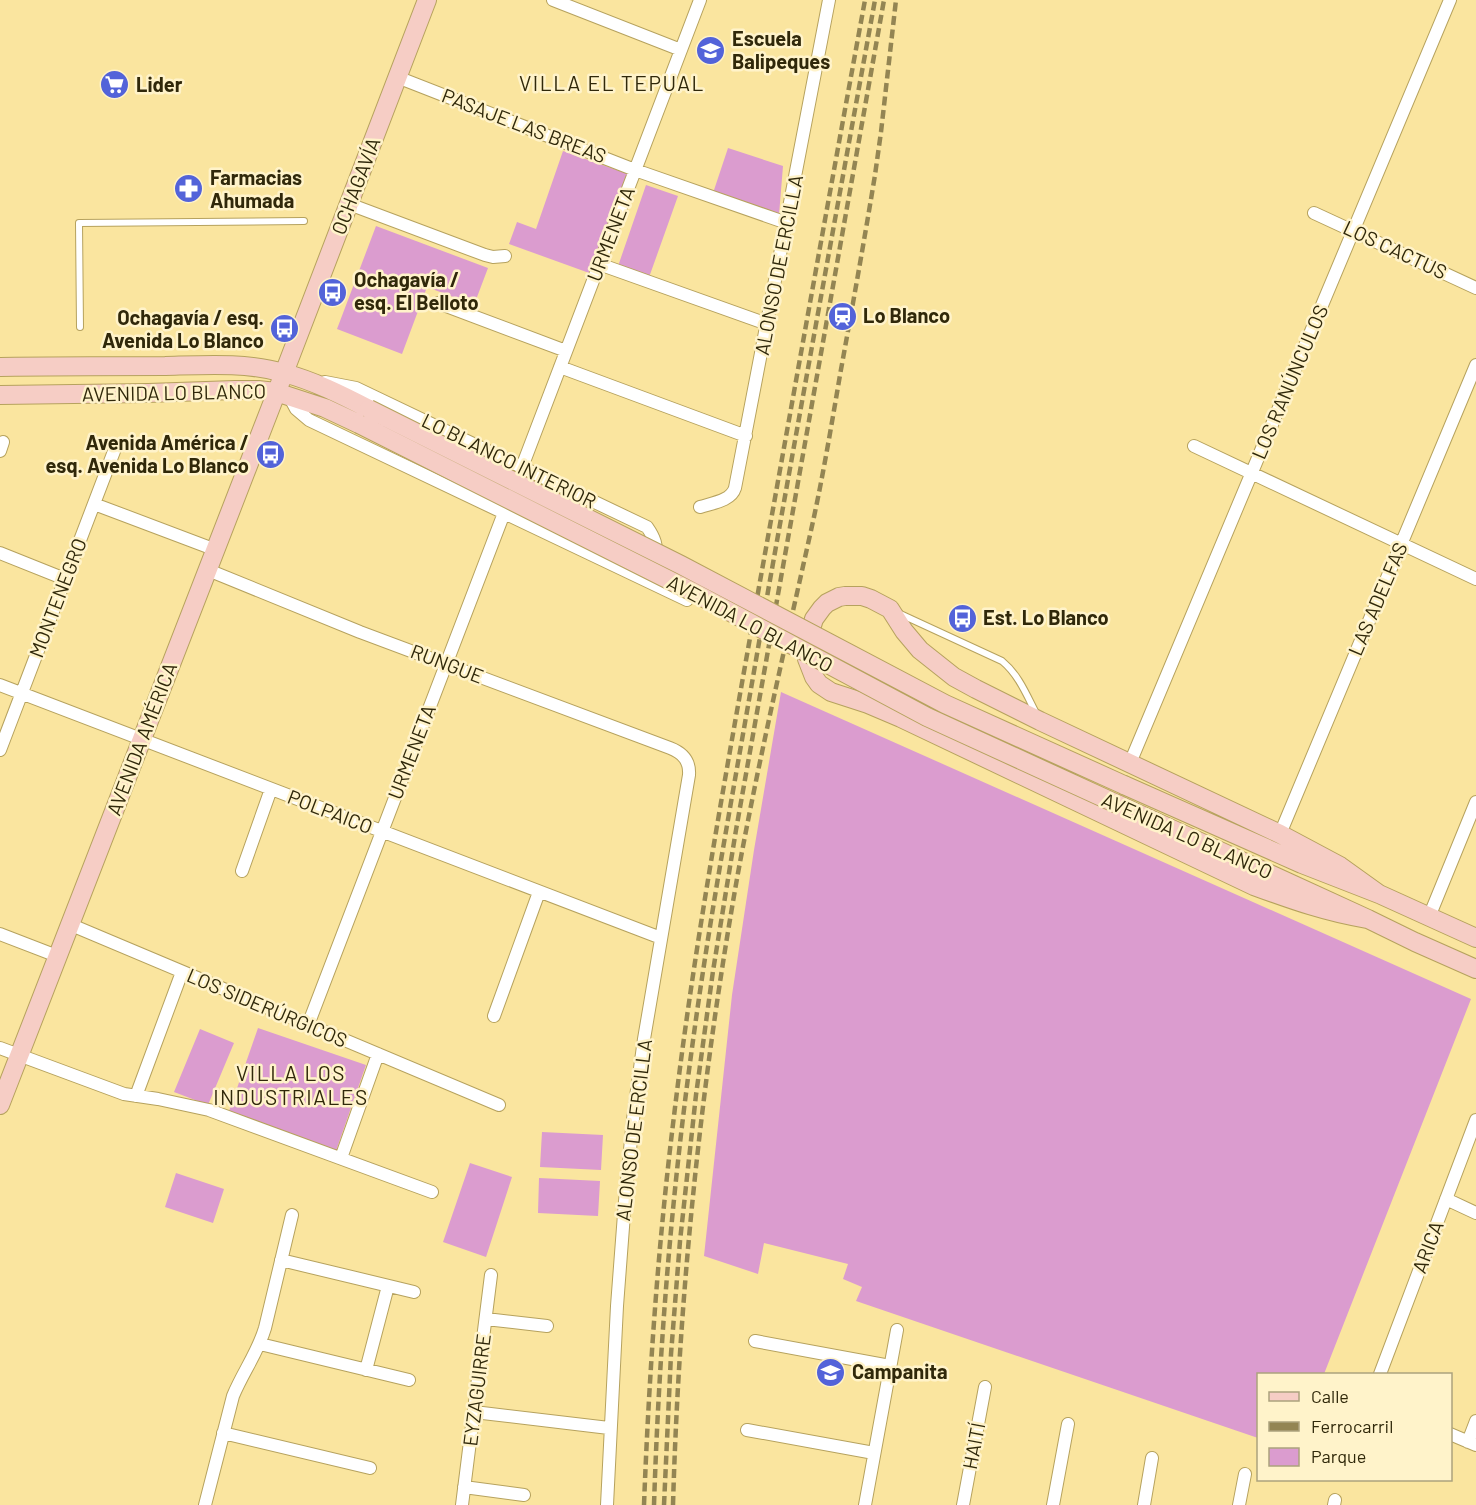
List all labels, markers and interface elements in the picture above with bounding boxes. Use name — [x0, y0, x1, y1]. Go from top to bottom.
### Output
place label: Escuela Balipeques — [732, 26, 830, 73]
school or university icon: Escuela Balipeques — [695, 34, 727, 66]
supermarket icon: Lider — [99, 69, 131, 101]
district label: VILLA EL TEPUAL — [519, 70, 705, 95]
place label: Lider — [136, 72, 183, 96]
street label: PASAJE LAS BREAS — [439, 83, 610, 167]
street label: OCHAGAVÍA — [326, 134, 385, 238]
place label: Farmacias Ahumada — [210, 165, 302, 212]
pharmacy icon: Farmacias Ahumada — [173, 173, 205, 205]
street label: ALONSO DE ERCILLA — [749, 173, 807, 357]
street label: URMENETA — [581, 183, 639, 284]
street label: LOS CACTUS — [1340, 215, 1451, 284]
place label: Ochagavía / esq. El Belloto — [354, 267, 479, 314]
bus stop icon: Ochagavía / esq. El Belloto — [317, 276, 349, 308]
station icon: Lo Blanco — [826, 300, 858, 332]
street label: LOS RANÚNCULOS — [1246, 301, 1332, 462]
place label: Lo Blanco — [863, 303, 950, 327]
place label: Ochagavía / esq. Avenida Lo Blanco — [102, 305, 264, 352]
bus stop icon: Ochagavía / esq. Avenida Lo Blanco — [269, 313, 301, 345]
street label: AVENIDA LO BLANCO — [82, 378, 266, 406]
street label: LO BLANCO INTERIOR — [418, 407, 601, 513]
place label: Avenida América / esq. Avenida Lo Blanco — [45, 430, 249, 477]
bus stop icon: Avenida América / esq. Avenida Lo Blanco — [254, 439, 286, 471]
street label: MONTENEGRO — [23, 535, 91, 661]
street label: LAS ADELFAS — [1342, 538, 1412, 659]
street label: AVENIDA LO BLANCO — [663, 569, 837, 677]
bus stop icon: Est. Lo Blanco — [946, 602, 978, 634]
place label: Est. Lo Blanco — [983, 605, 1109, 629]
street label: RUNGUE — [408, 638, 487, 688]
street label: AVENIDA AMÉRICA — [101, 659, 181, 818]
street label: URMENETA — [382, 701, 440, 802]
street label: POLPAICO — [285, 784, 376, 838]
street label: AVENIDA LO BLANCO — [1098, 787, 1276, 884]
street label: LOS SIDERÚRGICOS — [184, 962, 351, 1052]
street label: ALONSO DE ERCILLA — [610, 1037, 656, 1222]
district label: VILLA LOS INDUSTRIALES — [213, 1060, 369, 1109]
street label: ARICA — [1406, 1217, 1448, 1276]
street label: EYZAGUIRRE — [457, 1332, 495, 1448]
school or university icon: Campanita — [815, 1356, 847, 1388]
place label: Campanita — [852, 1359, 947, 1383]
legend — [1257, 1373, 1452, 1481]
text: Calle — [1311, 1385, 1349, 1407]
text: Ferrocarril — [1311, 1415, 1393, 1437]
street label: HAITÍ — [957, 1420, 989, 1471]
text: Parque — [1311, 1445, 1366, 1467]

